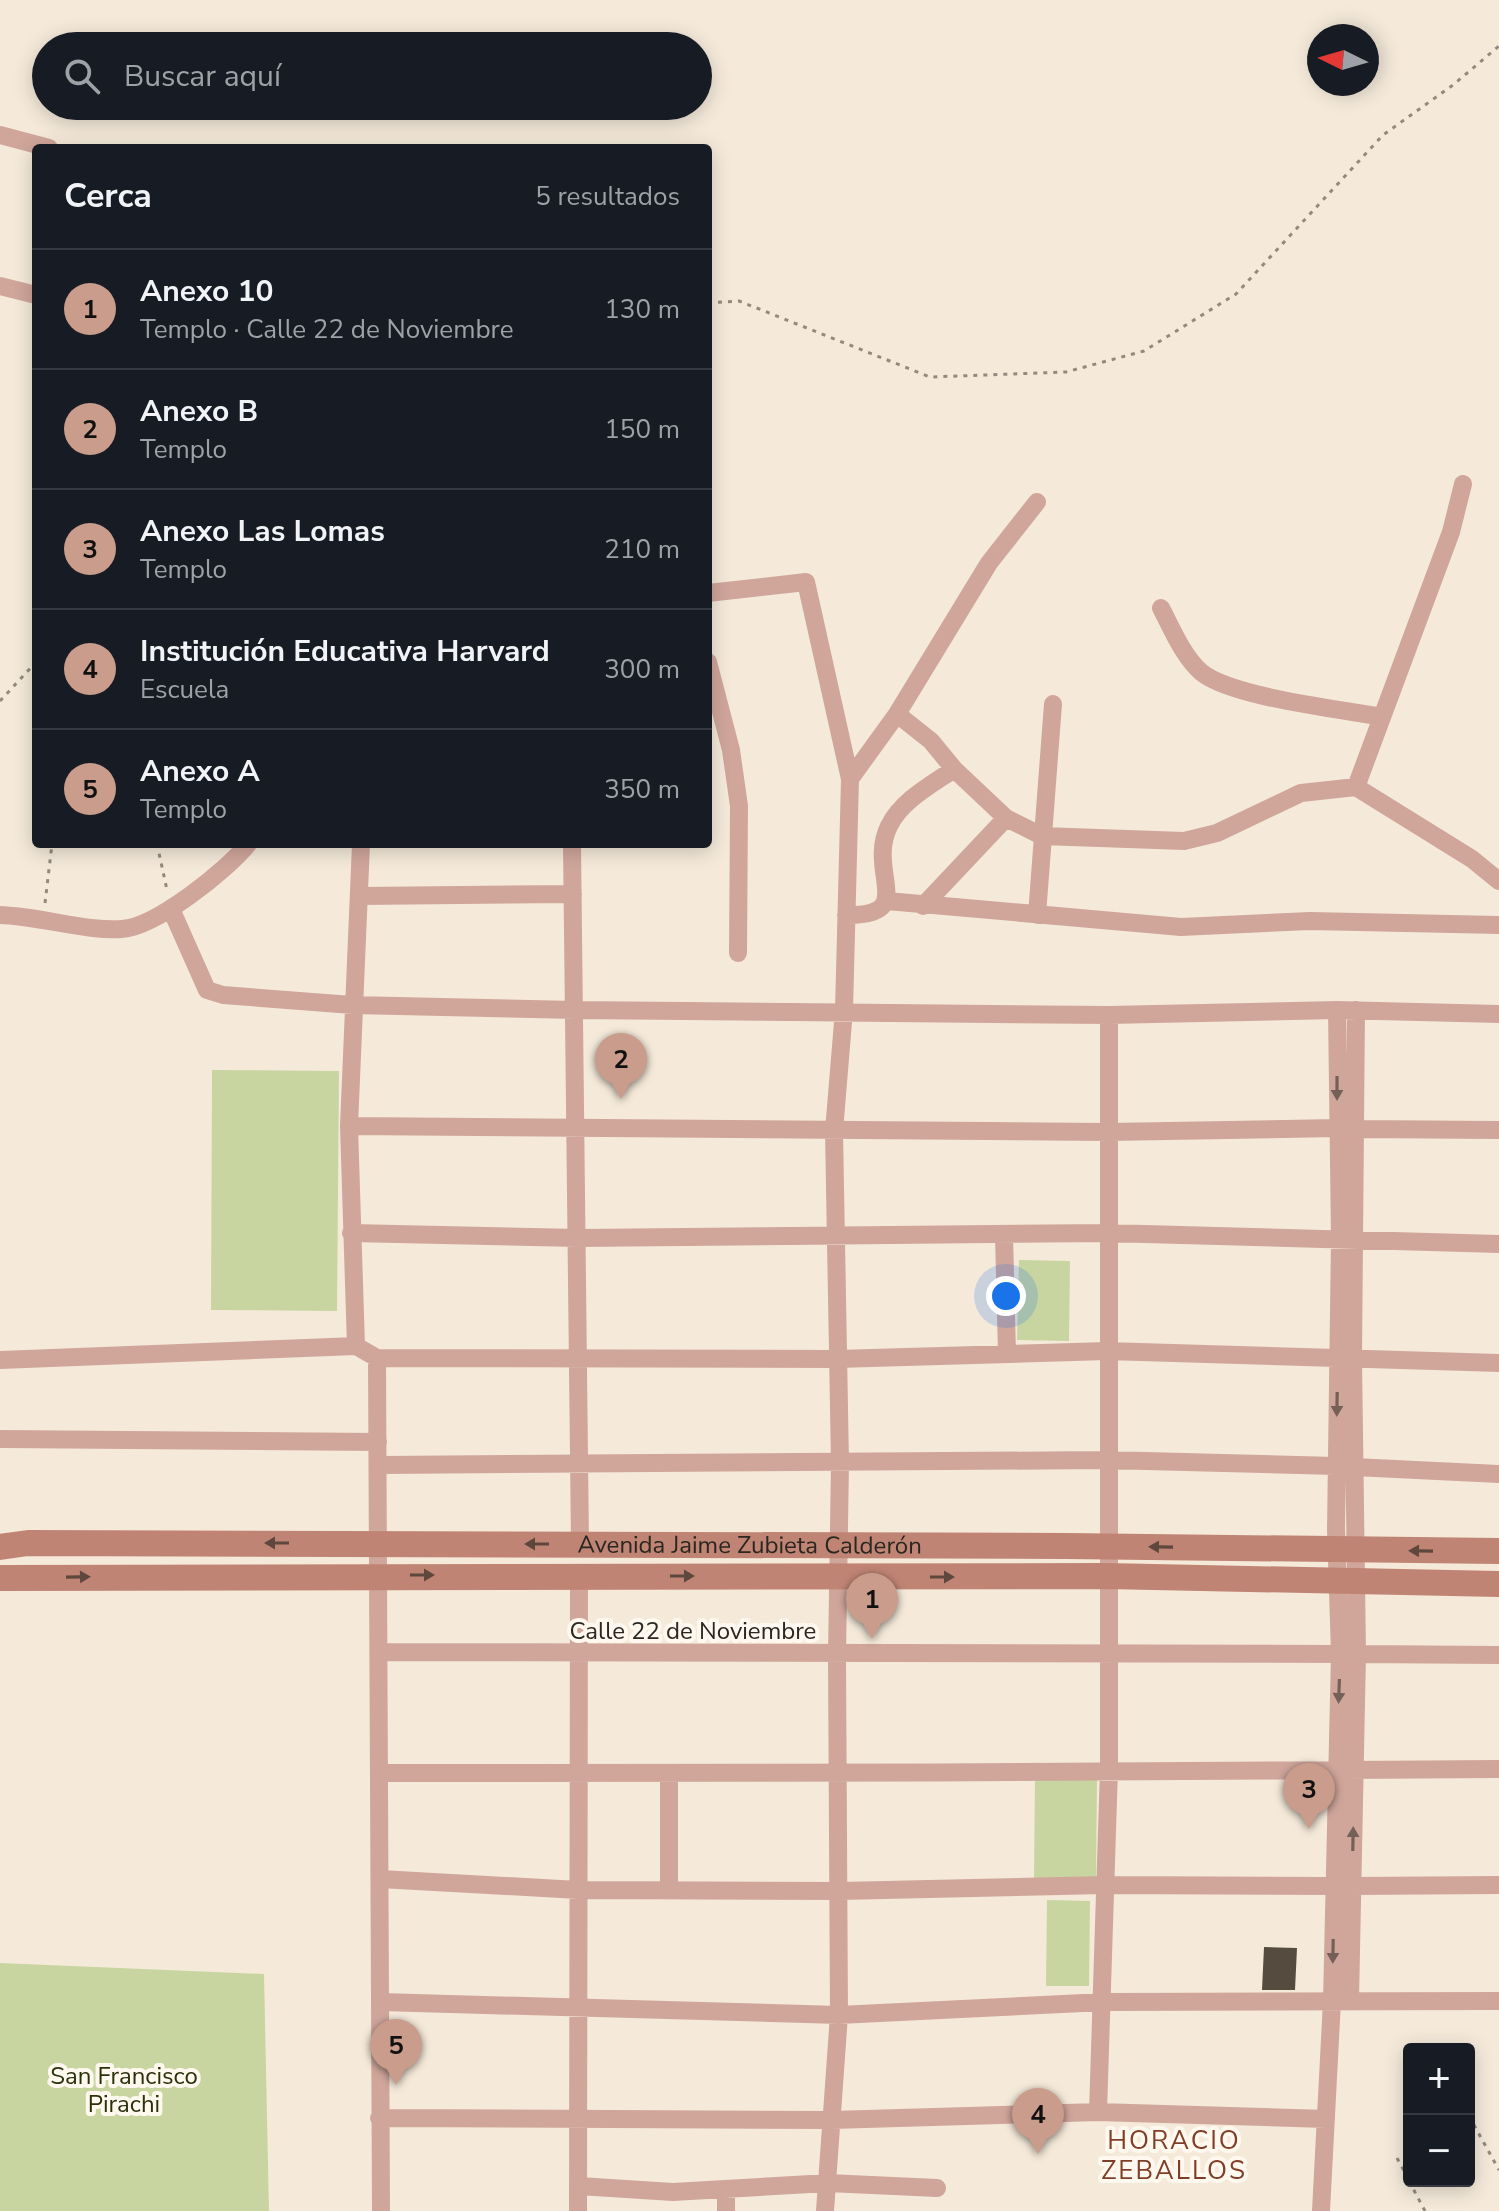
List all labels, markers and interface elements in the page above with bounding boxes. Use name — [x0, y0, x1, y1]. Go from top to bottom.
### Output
north arrow — [1307, 24, 1379, 96]
search box — [32, 32, 712, 120]
icon: search — [60, 54, 104, 98]
text: Buscar aquí — [124, 56, 281, 97]
text: Cerca — [64, 173, 152, 219]
text: 5 resultados — [535, 179, 680, 214]
text: Anexo 10 — [140, 271, 273, 312]
text: 1 — [82, 292, 98, 327]
text: 130 m — [604, 292, 680, 327]
text: Templo · Calle 22 de Noviembre — [140, 312, 514, 347]
text: Anexo B — [140, 391, 258, 432]
text: 2 — [82, 412, 98, 447]
text: 150 m — [604, 412, 680, 447]
text: Templo — [140, 432, 227, 467]
text: Anexo Las Lomas — [140, 511, 385, 552]
text: 3 — [82, 532, 98, 567]
text: 210 m — [604, 532, 680, 567]
text: Templo — [140, 552, 227, 587]
text: Institución Educativa Harvard — [140, 631, 550, 672]
text: 4 — [82, 652, 98, 687]
text: 300 m — [604, 652, 680, 687]
text: Escuela — [140, 672, 229, 707]
text: Anexo A — [140, 751, 260, 792]
text: 5 — [82, 772, 98, 807]
text: 350 m — [604, 772, 680, 807]
text: Templo — [140, 792, 227, 827]
pin: 2 — [595, 1033, 647, 1099]
one-way arrow — [1331, 1076, 1343, 1101]
your location — [986, 1276, 1026, 1316]
one-way arrow — [1331, 1392, 1343, 1417]
street label: Avenida Jaime Zubieta Calderón — [578, 1529, 922, 1562]
one-way arrow — [264, 1537, 289, 1549]
one-way arrow — [524, 1538, 549, 1550]
one-way arrow — [1148, 1541, 1173, 1553]
one-way arrow — [1408, 1544, 1433, 1557]
one-way arrow — [410, 1569, 435, 1581]
one-way arrow — [66, 1570, 91, 1583]
one-way arrow — [670, 1570, 695, 1582]
one-way arrow — [930, 1571, 955, 1583]
pin: 1 — [846, 1573, 898, 1639]
street label: Calle 22 de Noviembre — [570, 1615, 816, 1647]
one-way arrow — [1332, 1679, 1345, 1704]
pin: 3 — [1283, 1763, 1335, 1829]
one-way arrow — [1346, 1826, 1359, 1851]
one-way arrow — [1327, 1939, 1339, 1964]
pin: 5 — [370, 2019, 422, 2085]
map controls — [1403, 2043, 1475, 2187]
button: + — [1403, 2043, 1475, 2115]
park label: San Francisco Pirachi — [50, 2060, 198, 2120]
pin: 4 — [1012, 2088, 1064, 2154]
button: − — [1403, 2115, 1475, 2187]
district label: HORACIO ZEBALLOS — [1101, 2123, 1247, 2188]

